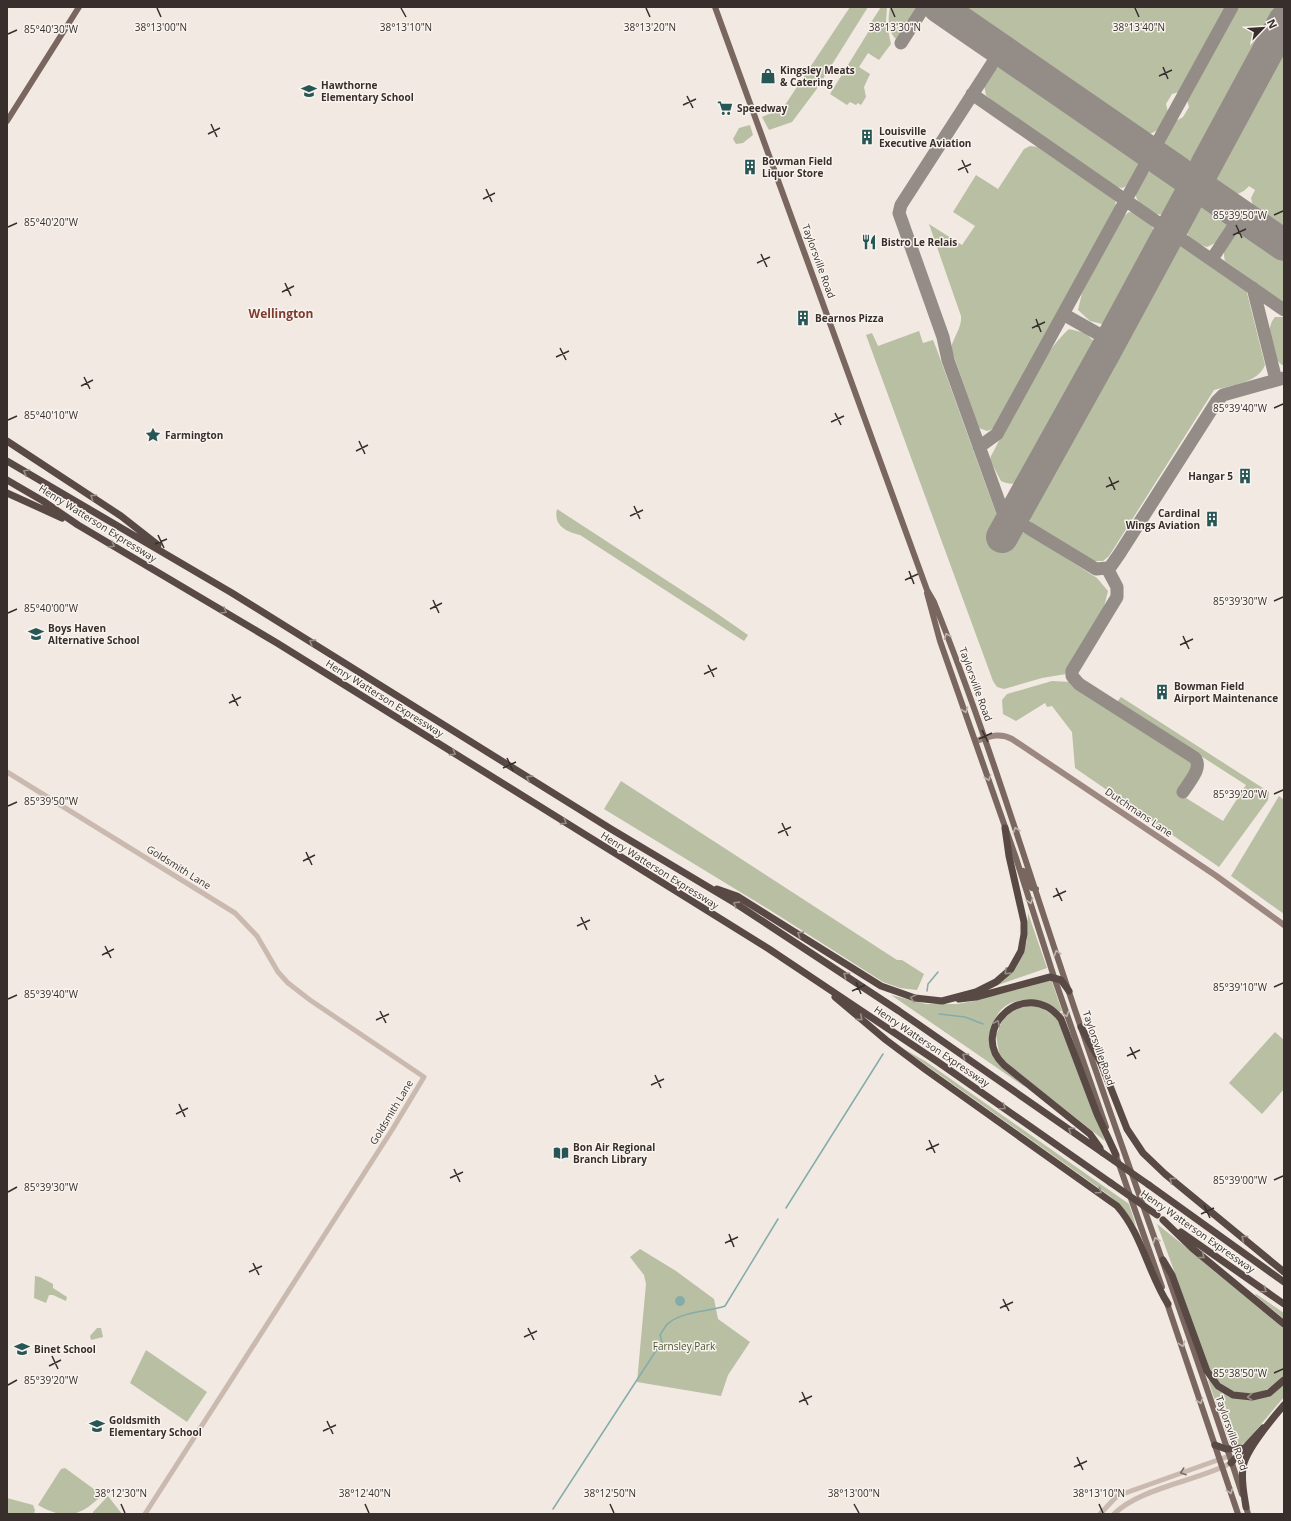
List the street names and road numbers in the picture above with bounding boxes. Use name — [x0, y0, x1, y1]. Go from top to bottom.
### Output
street label: Taylorsville Road — [799, 222, 839, 300]
street label: Henry Watterson Expressway — [36, 481, 160, 566]
street label: Taylorsville Road — [956, 645, 996, 723]
street label: Henry Watterson Expressway — [323, 656, 447, 741]
street label: Dutchmans Lane — [1102, 784, 1176, 840]
street label: Henry Watterson Expressway — [598, 828, 722, 913]
street label: Goldsmith Lane — [144, 842, 214, 893]
street label: Henry Watterson Expressway — [872, 1002, 993, 1090]
street label: Taylorsville Road — [1080, 1009, 1118, 1087]
street label: Goldsmith Lane — [366, 1077, 416, 1147]
street label: Henry Watterson Expressway — [1138, 1186, 1259, 1276]
street label: Taylorsville Road — [1213, 1394, 1251, 1472]

